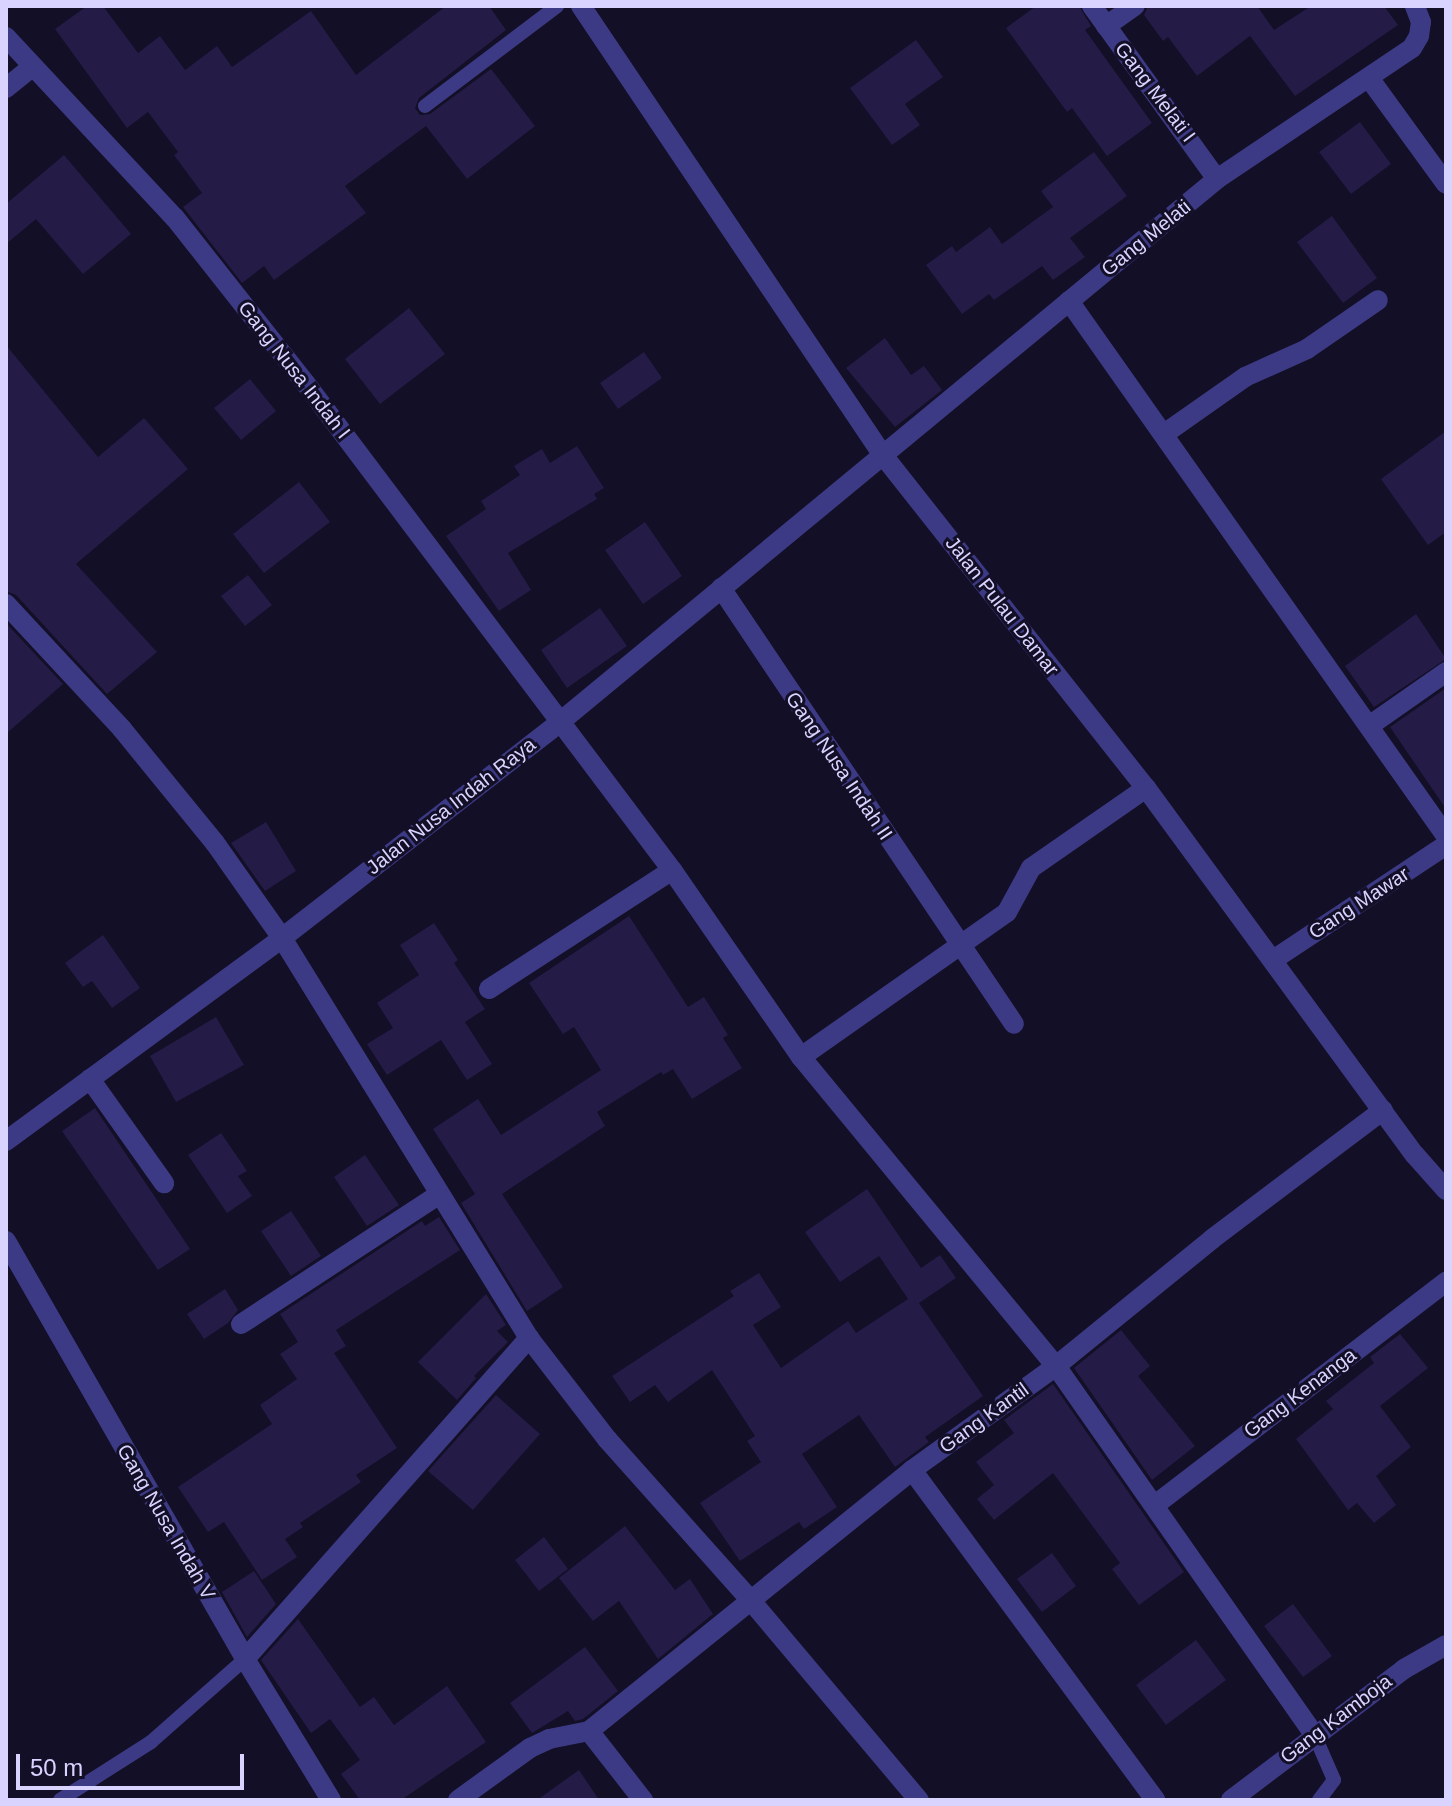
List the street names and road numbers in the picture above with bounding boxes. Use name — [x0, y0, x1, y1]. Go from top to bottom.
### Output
street label: Gang Melati I — [1110, 37, 1200, 147]
street label: Gang Melati — [1097, 195, 1195, 281]
street label: Gang Nusa Indah I — [233, 296, 355, 444]
street label: Jalan Pulau Damar — [940, 532, 1064, 680]
street label: Gang Nusa Indah II — [781, 687, 897, 845]
street label: Jalan Nusa Indah Raya — [362, 733, 540, 879]
street label: Gang Mawar — [1304, 862, 1414, 944]
street label: Gang Kenanga — [1239, 1343, 1361, 1443]
street label: Gang Kantil — [935, 1378, 1033, 1458]
street label: Gang Nusa Indah V — [112, 1440, 220, 1604]
street label: Gang Kamboja — [1276, 1669, 1396, 1769]

